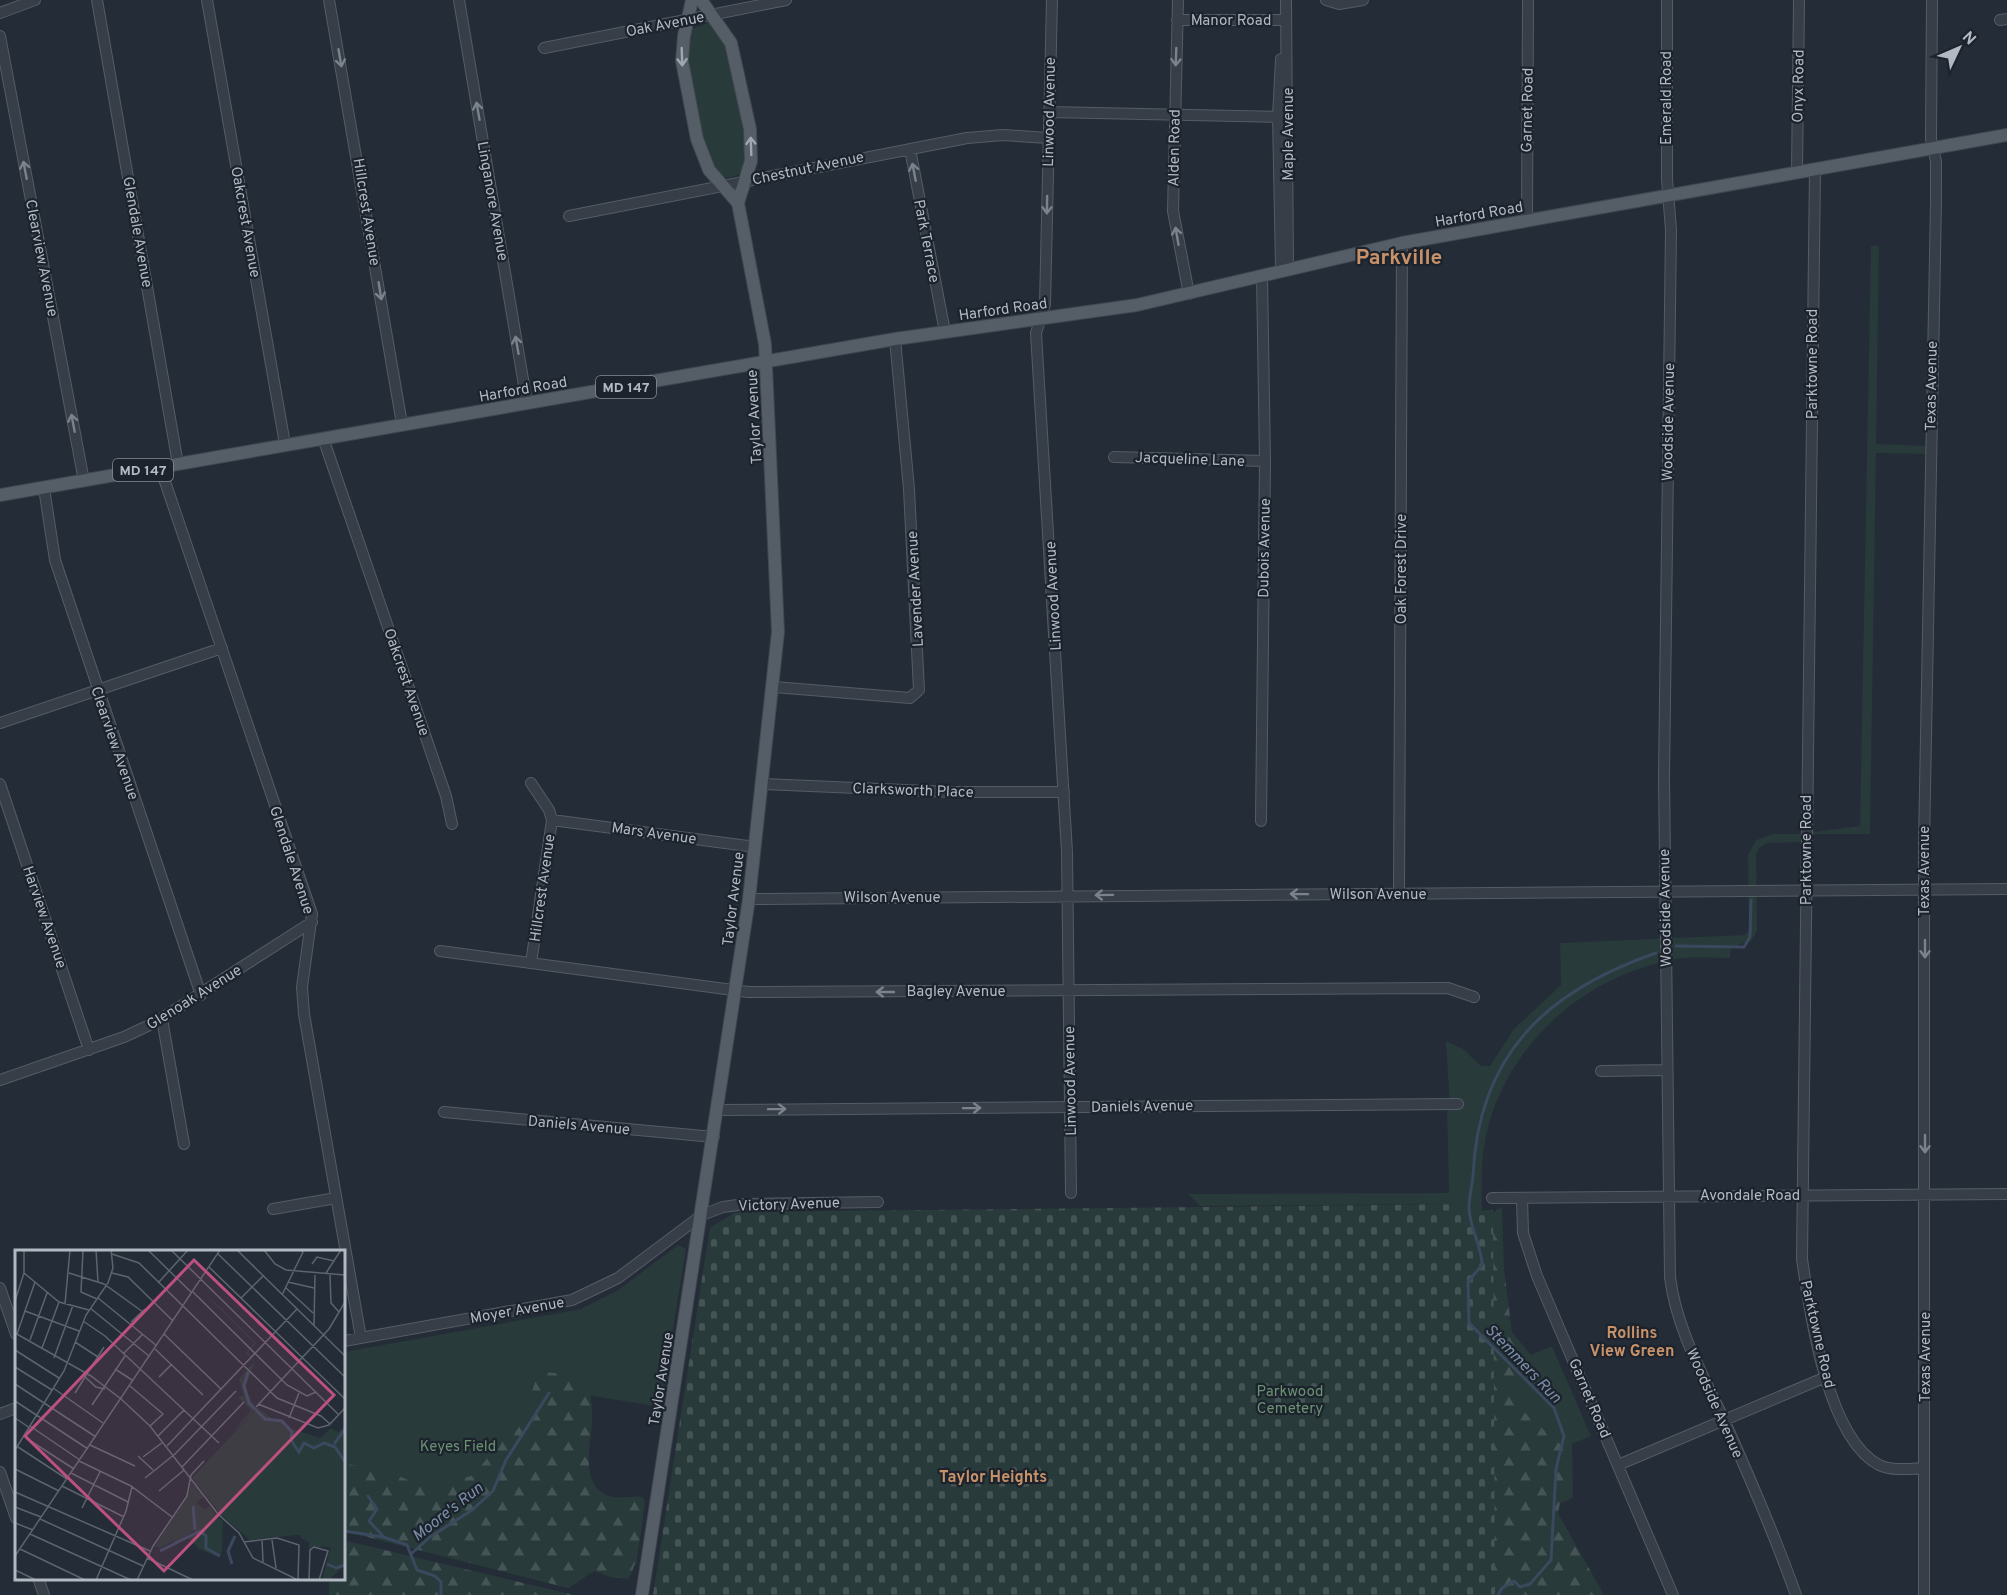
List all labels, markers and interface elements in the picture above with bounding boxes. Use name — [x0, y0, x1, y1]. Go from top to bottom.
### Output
street label: Oak Avenue — [624, 9, 706, 42]
street label: Manor Road — [1191, 12, 1271, 31]
north arrow — [1929, 18, 1989, 78]
text: N — [1957, 28, 1980, 50]
one-way arrow — [335, 47, 346, 67]
one-way arrow — [677, 47, 688, 67]
one-way arrow — [1170, 47, 1182, 67]
street label: Onyx Road — [1789, 49, 1810, 123]
street label: Emerald Road — [1658, 51, 1677, 145]
street label: Linwood Avenue — [1040, 57, 1061, 167]
street label: Garnet Road — [1518, 68, 1539, 153]
street label: Maple Avenue — [1280, 87, 1299, 181]
one-way arrow — [472, 102, 483, 122]
street label: Alden Road — [1165, 109, 1186, 187]
one-way arrow — [745, 137, 757, 157]
street label: Linganore Avenue — [472, 140, 511, 263]
street label: Chestnut Avenue — [751, 148, 866, 191]
street label: Hillcrest Avenue — [348, 157, 383, 267]
one-way arrow — [19, 161, 30, 180]
one-way arrow — [908, 162, 919, 182]
street label: Oakcrest Avenue — [225, 165, 264, 279]
street label: Glendale Avenue — [117, 175, 156, 289]
one-way arrow — [1041, 195, 1053, 215]
street label: Clearview Avenue — [20, 198, 61, 318]
street label: Park Terrace — [908, 198, 943, 285]
street label: Harford Road — [1434, 198, 1525, 233]
one-way arrow — [1171, 227, 1182, 247]
district label: Parkville — [1356, 245, 1442, 272]
one-way arrow — [375, 281, 386, 300]
street label: Harford Road — [958, 295, 1049, 326]
street label: Parktowne Road — [1804, 309, 1823, 419]
one-way arrow — [512, 336, 523, 355]
street label: Texas Avenue — [1922, 341, 1943, 431]
street label: Woodside Avenue — [1659, 363, 1680, 481]
street label: Taylor Avenue — [744, 369, 767, 465]
street label: Harford Road — [478, 373, 569, 408]
road number: MD 147 — [596, 376, 656, 398]
one-way arrow — [67, 414, 78, 434]
street label: Jacqueline Lane — [1135, 449, 1245, 472]
road number: MD 147 — [113, 459, 173, 481]
street label: Dubois Avenue — [1255, 498, 1276, 598]
street label: Oak Forest Drive — [1393, 514, 1412, 624]
street label: Lavender Avenue — [904, 530, 929, 647]
street label: Linwood Avenue — [1042, 541, 1067, 651]
street label: Oakcrest Avenue — [378, 626, 433, 739]
street label: Clearview Avenue — [85, 684, 142, 803]
street label: Clarksworth Place — [852, 780, 974, 803]
street label: Parktowne Road — [1798, 795, 1817, 905]
street label: Glendale Avenue — [264, 804, 317, 917]
street label: Mars Avenue — [610, 819, 697, 850]
street label: Texas Avenue — [1916, 826, 1935, 916]
street label: Hillcrest Avenue — [527, 833, 560, 943]
street label: Woodside Avenue — [1656, 849, 1677, 967]
street label: Taylor Avenue — [719, 851, 750, 947]
street label: Harview Avenue — [17, 864, 70, 971]
street label: Wilson Avenue — [1329, 886, 1427, 905]
one-way arrow — [1289, 888, 1309, 899]
street label: Wilson Avenue — [843, 889, 941, 908]
one-way arrow — [1094, 889, 1114, 901]
one-way arrow — [1919, 938, 1931, 958]
street label: Glenoak Avenue — [144, 961, 246, 1035]
street label: Bagley Avenue — [906, 983, 1006, 1002]
one-way arrow — [875, 986, 895, 998]
street label: Linwood Avenue — [1061, 1026, 1082, 1136]
street label: Daniels Avenue — [1091, 1097, 1193, 1118]
one-way arrow — [961, 1102, 981, 1114]
one-way arrow — [766, 1103, 786, 1115]
street label: Daniels Avenue — [527, 1113, 631, 1140]
one-way arrow — [1919, 1133, 1931, 1153]
street label: Avondale Road — [1700, 1187, 1800, 1206]
street label: Victory Avenue — [738, 1194, 840, 1217]
inset map — [15, 1250, 345, 1580]
street label: Parktowne Road — [1795, 1278, 1838, 1390]
street label: Moyer Avenue — [469, 1294, 566, 1329]
street label: Texas Avenue — [1917, 1312, 1936, 1402]
water label: Stemmers Run — [1480, 1321, 1565, 1408]
district label: Rollins View Green — [1589, 1324, 1675, 1362]
street label: Taylor Avenue — [646, 1331, 679, 1427]
street label: Woodside Avenue — [1681, 1346, 1746, 1462]
street label: Garnet Road — [1563, 1356, 1614, 1441]
park label: Parkwood Cemetery — [1257, 1383, 1323, 1419]
park label: Keyes Field — [420, 1438, 496, 1457]
district label: Taylor Heights — [939, 1468, 1047, 1488]
water label: Moore's Run — [409, 1478, 488, 1547]

